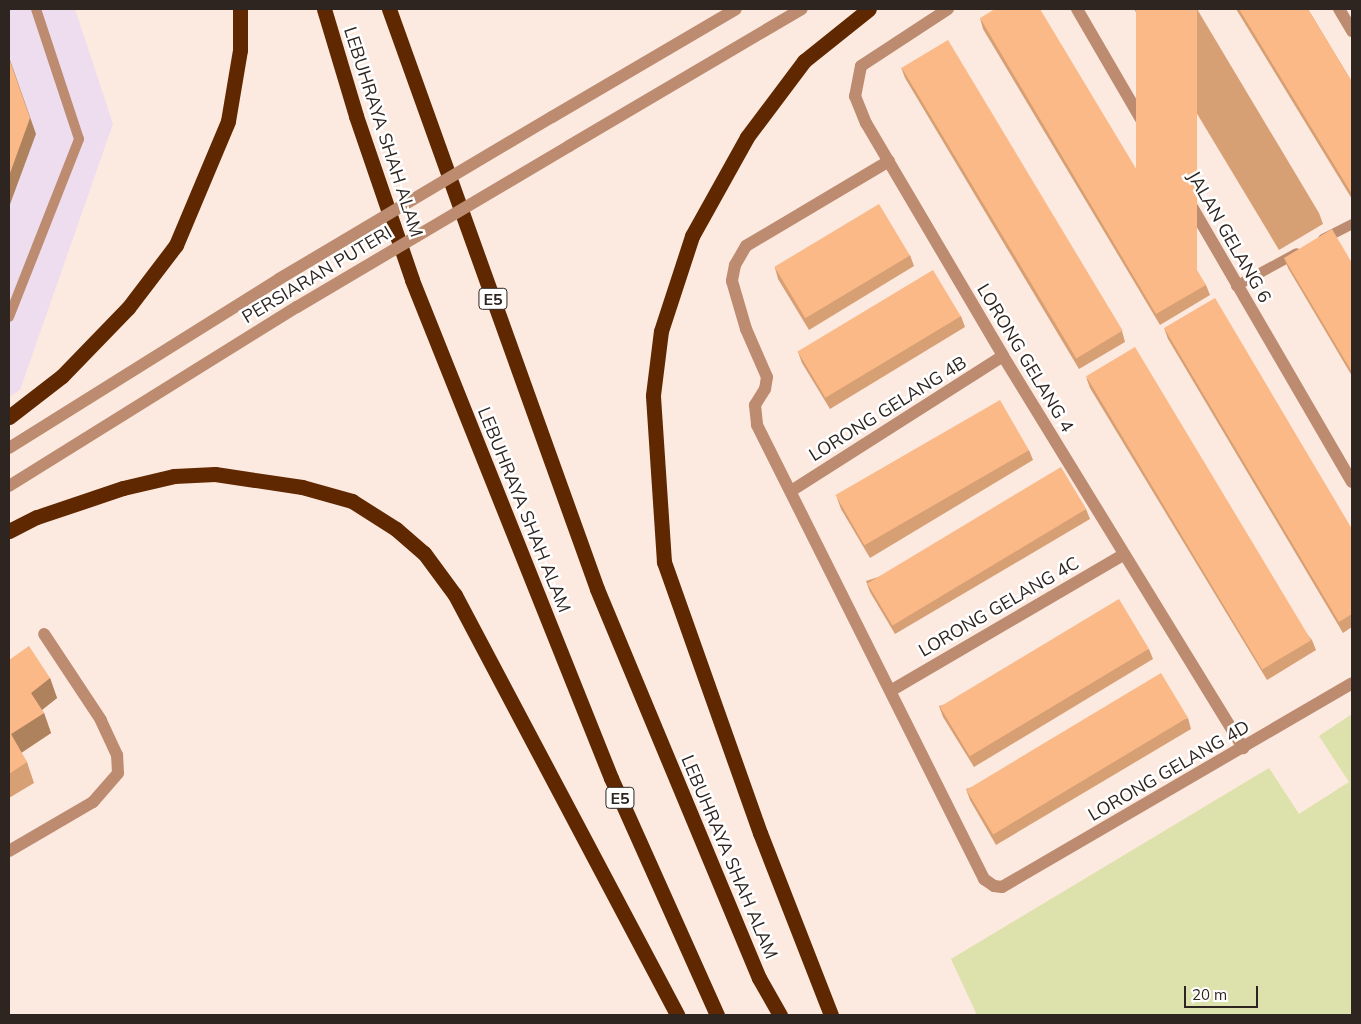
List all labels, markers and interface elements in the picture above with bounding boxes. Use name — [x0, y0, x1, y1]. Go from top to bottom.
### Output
street label: LEBUHRAYA SHAH ALAM — [339, 24, 427, 240]
street label: JALAN GELANG 6 — [1183, 167, 1275, 307]
street label: PERSIARAN PUTERI — [238, 222, 396, 328]
street label: LORONG GELANG 4 — [972, 280, 1078, 436]
road number: E5 — [478, 286, 508, 312]
street label: LORONG GELANG 4B — [805, 352, 971, 466]
street label: LEBUHRAYA SHAH ALAM — [473, 404, 575, 616]
street label: LORONG GELANG 4C — [915, 552, 1083, 662]
street label: LORONG GELANG 4D — [1085, 716, 1253, 826]
street label: LEBUHRAYA SHAH ALAM — [676, 752, 782, 962]
road number: E5 — [605, 784, 635, 811]
scale bar — [1186, 976, 1260, 1008]
text: 20 m — [1192, 985, 1227, 1004]

